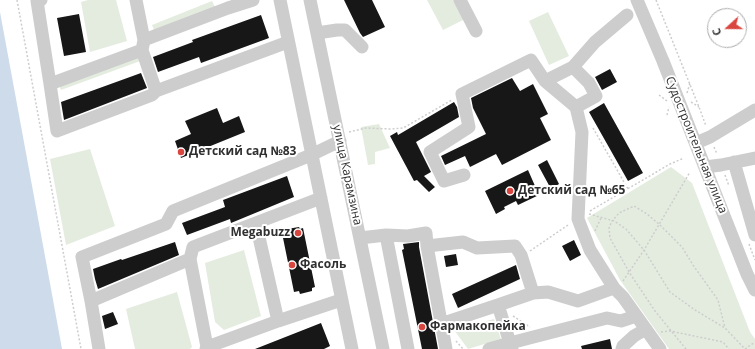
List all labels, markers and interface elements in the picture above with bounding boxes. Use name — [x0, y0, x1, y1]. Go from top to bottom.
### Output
north arrow — [707, 8, 747, 48]
text: С — [708, 26, 725, 38]
street label: Судостроительная улица — [662, 74, 730, 216]
street label: улица Карамзина — [329, 123, 365, 227]
place label: Детский сад №83 — [189, 145, 296, 159]
marker: Детский сад №83 — [176, 147, 186, 157]
place label: Детский сад №65 — [518, 184, 625, 198]
marker: Детский сад №65 — [505, 186, 515, 196]
place label: Megabuzz — [230, 226, 290, 240]
marker: Megabuzz — [293, 228, 303, 238]
place label: Фасоль — [300, 258, 346, 272]
marker: Фасоль — [287, 260, 297, 270]
place label: Фармакопейка — [430, 320, 526, 334]
marker: Фармакопейка — [417, 322, 427, 332]

